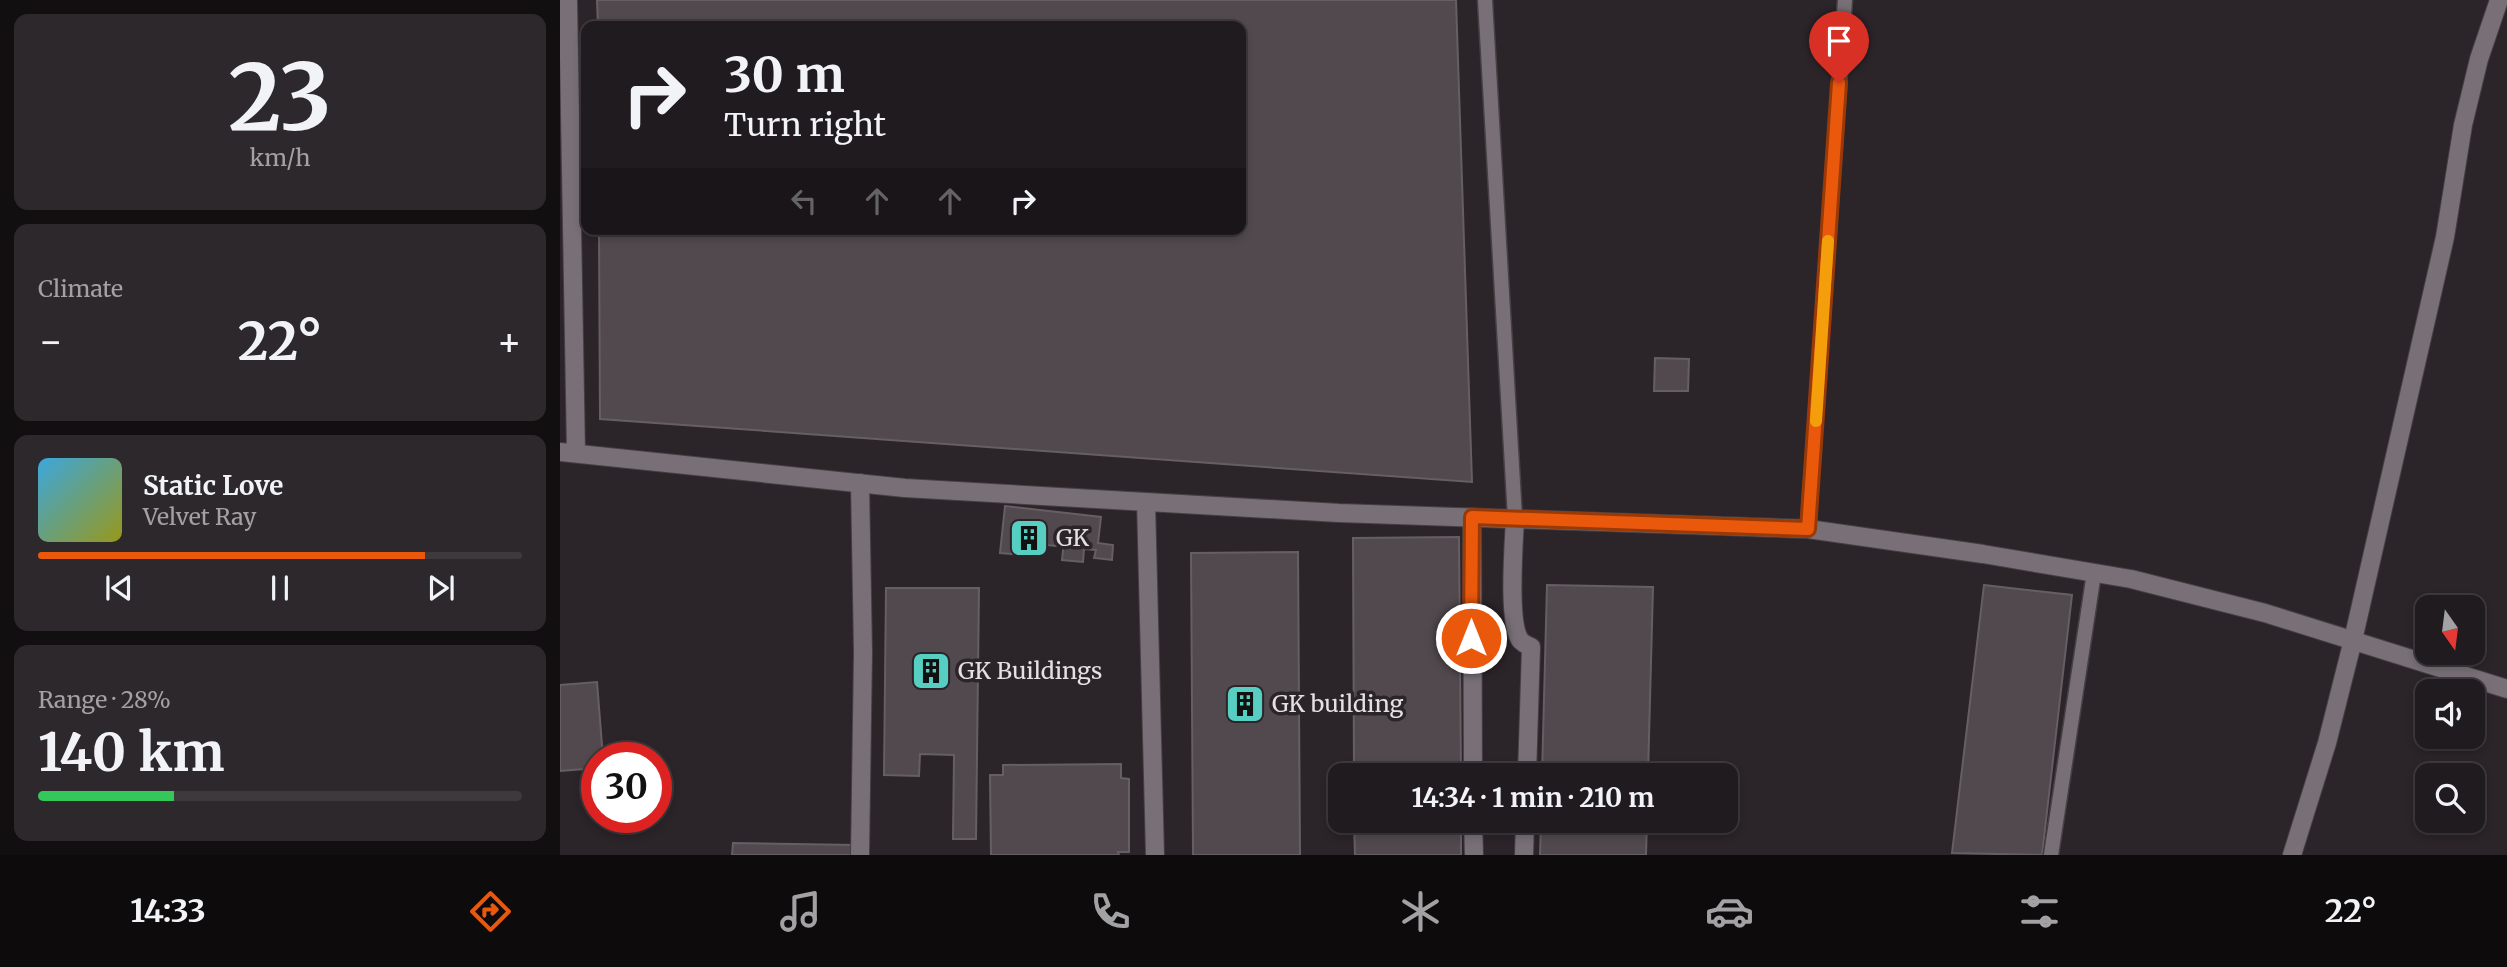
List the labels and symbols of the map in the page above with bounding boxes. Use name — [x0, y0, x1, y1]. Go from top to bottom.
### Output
pin — [1809, 11, 1869, 83]
building icon: GK — [1008, 517, 1050, 559]
place label: GK — [1056, 523, 1090, 552]
north arrow — [2415, 595, 2485, 665]
position arrow — [1434, 601, 1508, 675]
building icon: GK Buildings — [910, 650, 952, 692]
place label: GK Buildings — [958, 656, 1102, 685]
building icon: GK building — [1224, 683, 1266, 725]
place label: GK building — [1272, 689, 1403, 718]
speed limit sign: 30 — [581, 742, 672, 833]

